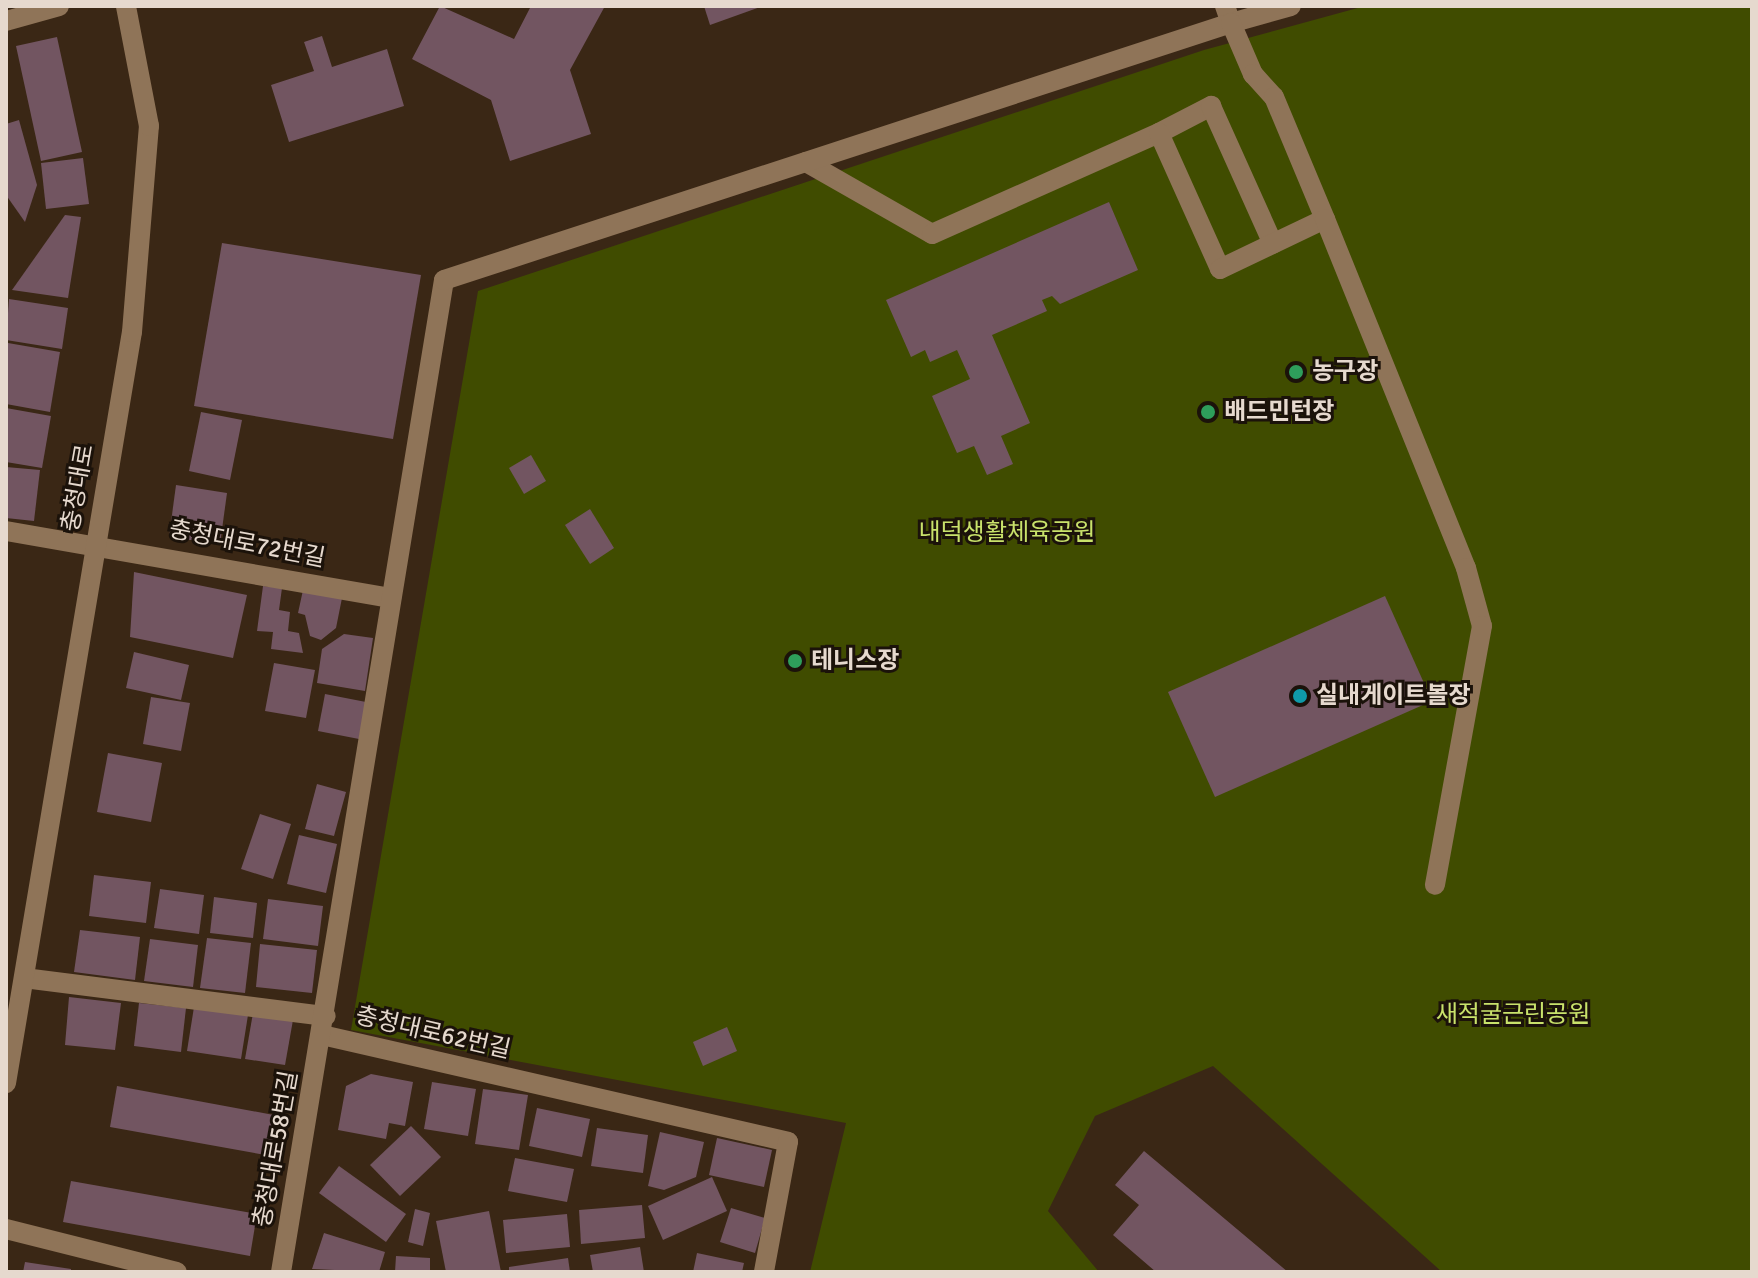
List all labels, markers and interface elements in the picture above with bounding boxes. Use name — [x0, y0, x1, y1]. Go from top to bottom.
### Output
place label: 농구장 — [1312, 358, 1378, 386]
marker: 농구장 — [1287, 363, 1305, 381]
place label: 배드민턴장 — [1224, 398, 1334, 426]
marker: 배드민턴장 — [1199, 403, 1217, 421]
street label: 충청대로 — [56, 442, 100, 534]
street label: 충청대로72번길 — [167, 515, 327, 573]
park label: 내덕생활체육공원 — [919, 519, 1095, 547]
place label: 테니스장 — [811, 647, 899, 675]
marker: 테니스장 — [786, 652, 804, 670]
place label: 실내게이트볼장 — [1316, 682, 1471, 710]
marker: 실내게이트볼장 — [1291, 687, 1309, 705]
street label: 충청대로62번길 — [353, 1001, 513, 1065]
park label: 새적굴근린공원 — [1436, 1001, 1590, 1029]
street label: 충청대로58번길 — [248, 1069, 304, 1229]

